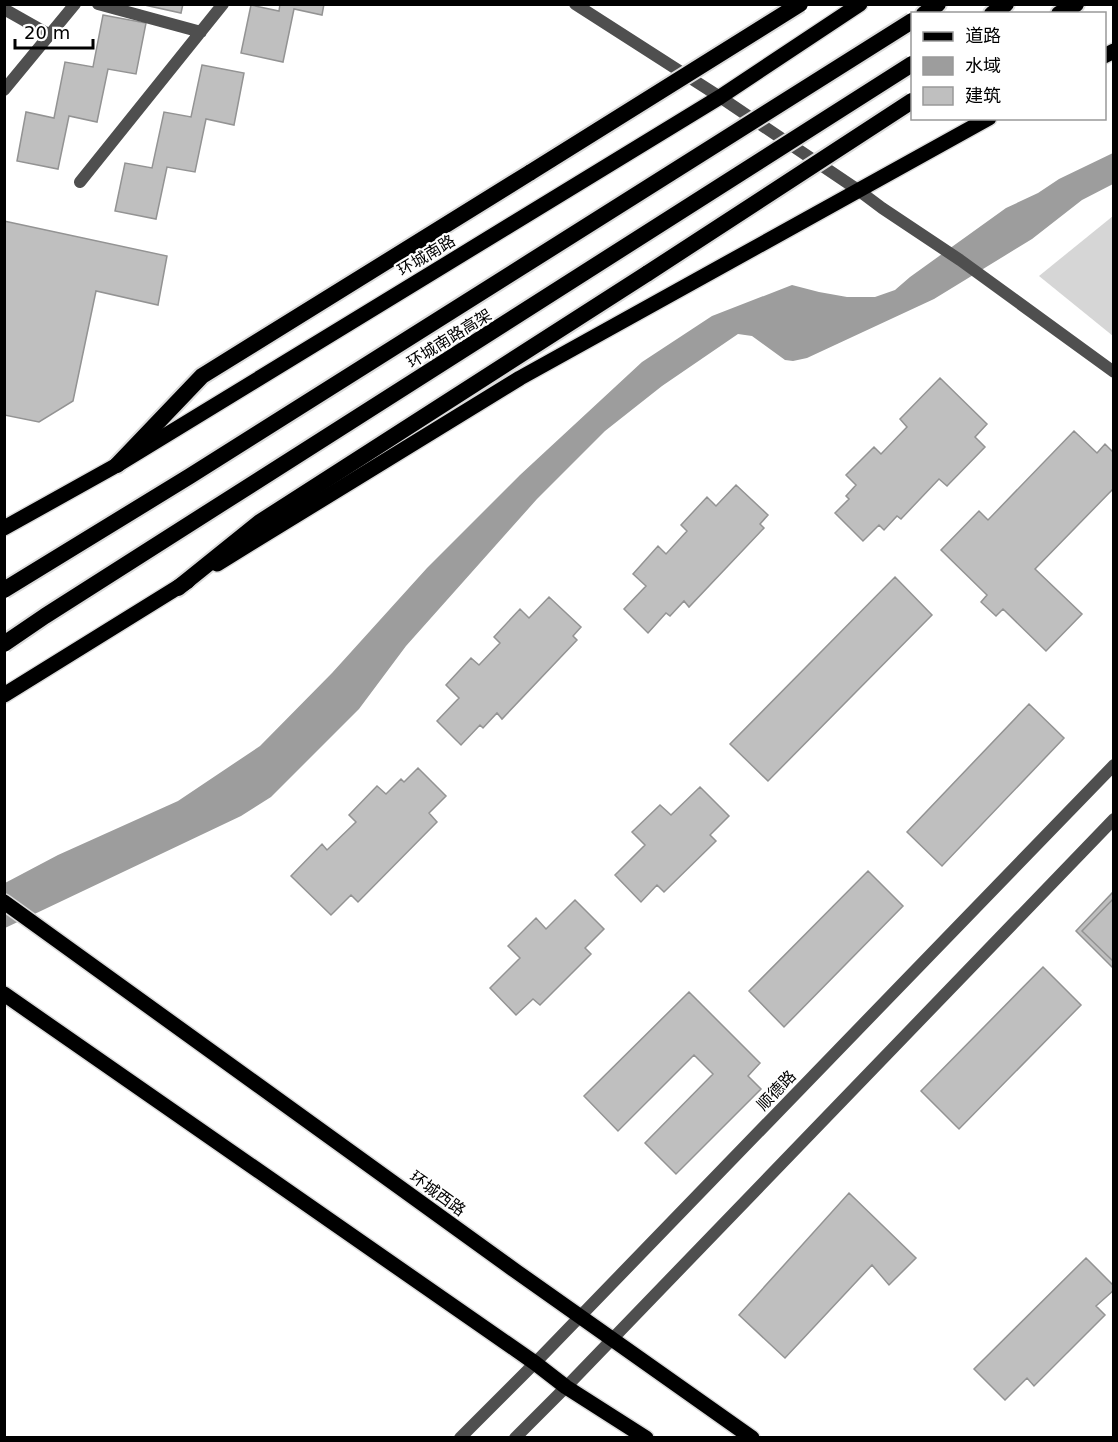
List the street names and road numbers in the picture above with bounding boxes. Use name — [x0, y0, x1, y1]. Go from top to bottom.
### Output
street label: 环城南路 — [394, 231, 459, 280]
street label: 环城南路高架 — [404, 305, 495, 372]
street label: 顺德路 — [753, 1066, 800, 1114]
street label: 环城西路 — [406, 1167, 469, 1220]

